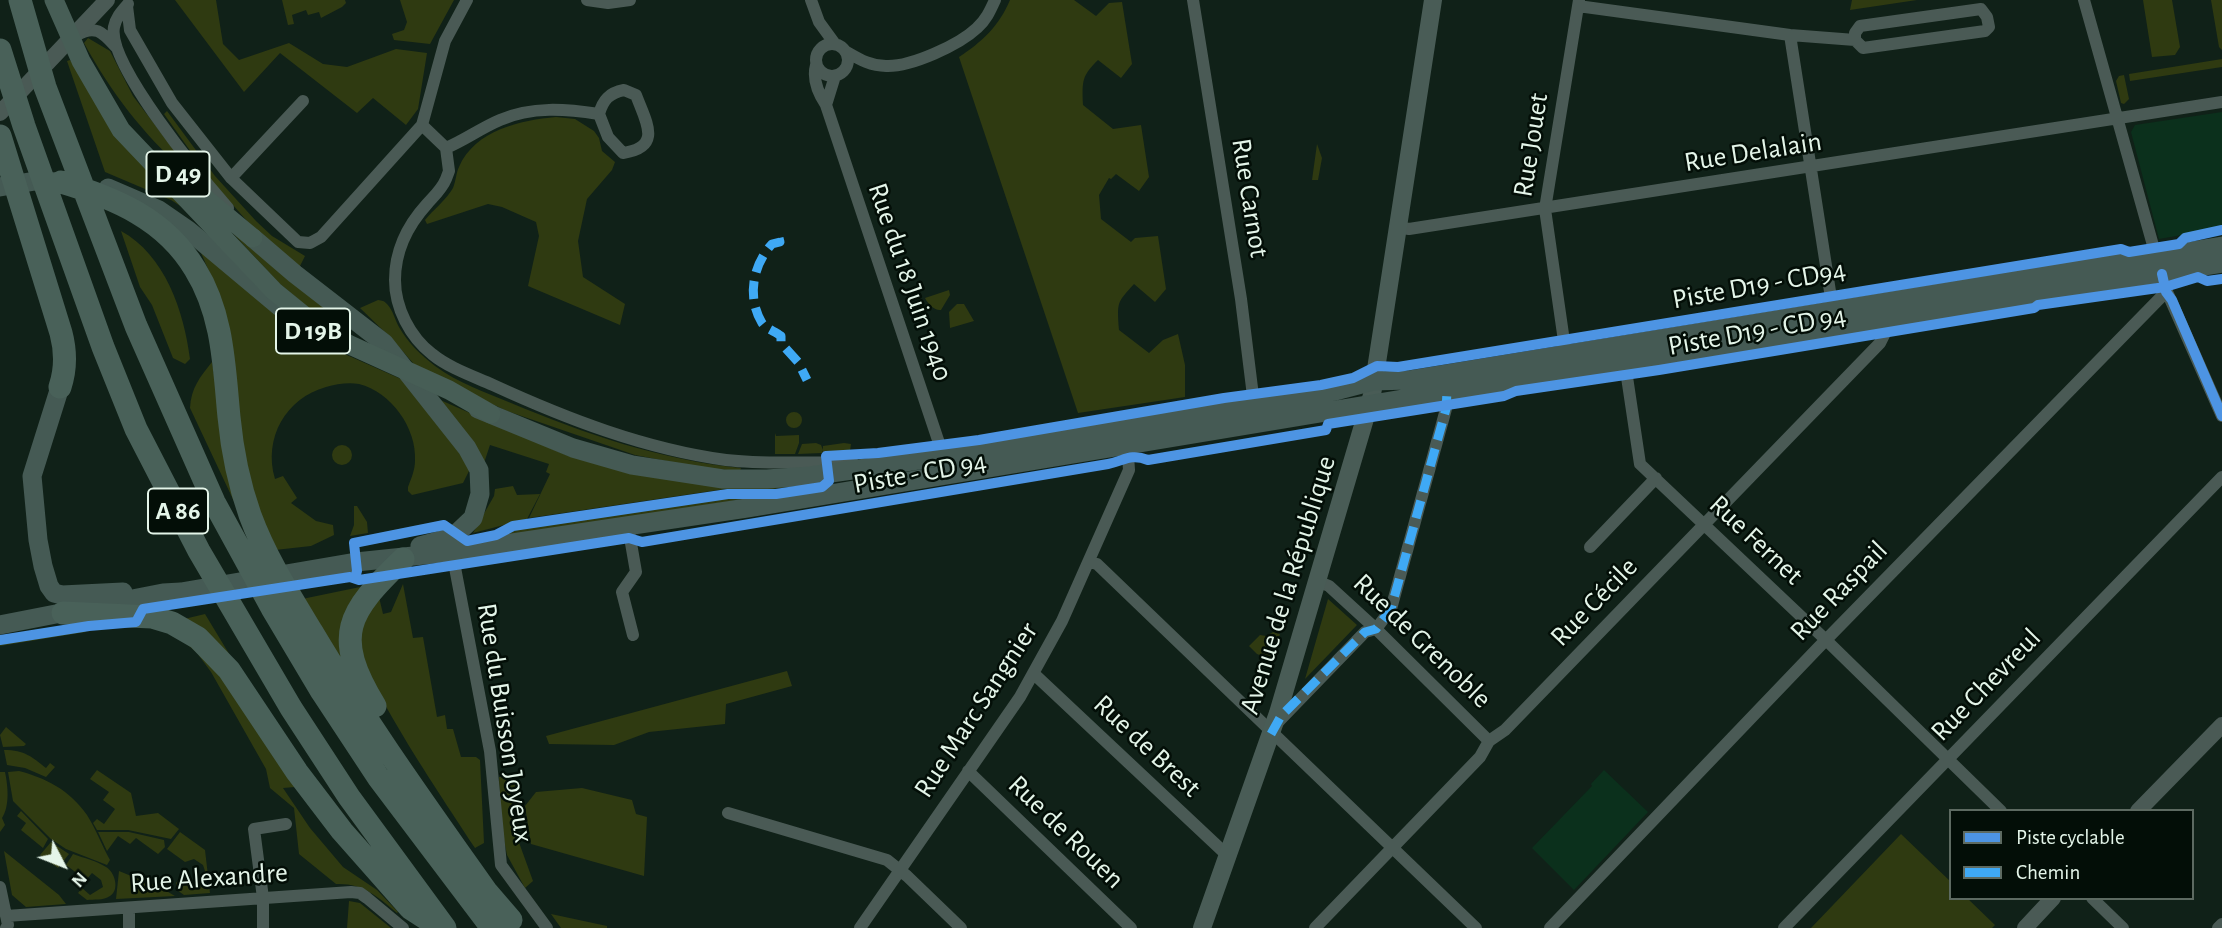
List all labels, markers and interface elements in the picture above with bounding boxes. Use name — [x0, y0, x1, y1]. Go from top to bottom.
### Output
street label: Rue Jouet — [1506, 91, 1556, 199]
street label: Rue Delalain — [1682, 125, 1824, 179]
street label: Rue Carnot — [1224, 136, 1276, 260]
road number: D 49 — [146, 152, 210, 196]
street label: Rue du 18 Juin 1940 — [860, 179, 960, 385]
street label: Piste D19 - CD94 — [1670, 253, 1848, 317]
street label: Piste D19 - CD 94 — [1665, 299, 1849, 363]
road number: D 19B — [276, 308, 350, 354]
street label: Piste - CD 94 — [851, 445, 989, 501]
street label: Avenue de la République — [1233, 452, 1343, 718]
street label: Rue Fernet — [1702, 488, 1810, 592]
road number: A 86 — [148, 489, 208, 534]
street label: Rue Raspail — [1783, 534, 1895, 648]
street label: Rue Cécile — [1543, 550, 1645, 654]
street label: Rue de Grenoble — [1346, 567, 1498, 715]
street label: Rue du Buisson Joyeux — [469, 601, 541, 845]
street label: Rue Marc Sangnier — [907, 616, 1045, 804]
street label: Rue Chevreul — [1924, 622, 2048, 748]
street label: Rue de Brest — [1086, 688, 1208, 804]
street label: Rue de Rouen — [1001, 768, 1131, 896]
legend — [1949, 809, 2194, 900]
text: Piste cyclable — [2016, 827, 2125, 848]
north arrow — [28, 830, 98, 900]
street label: Rue Alexandre — [129, 856, 289, 900]
text: Chemin — [2016, 862, 2080, 883]
text: N — [67, 868, 90, 891]

